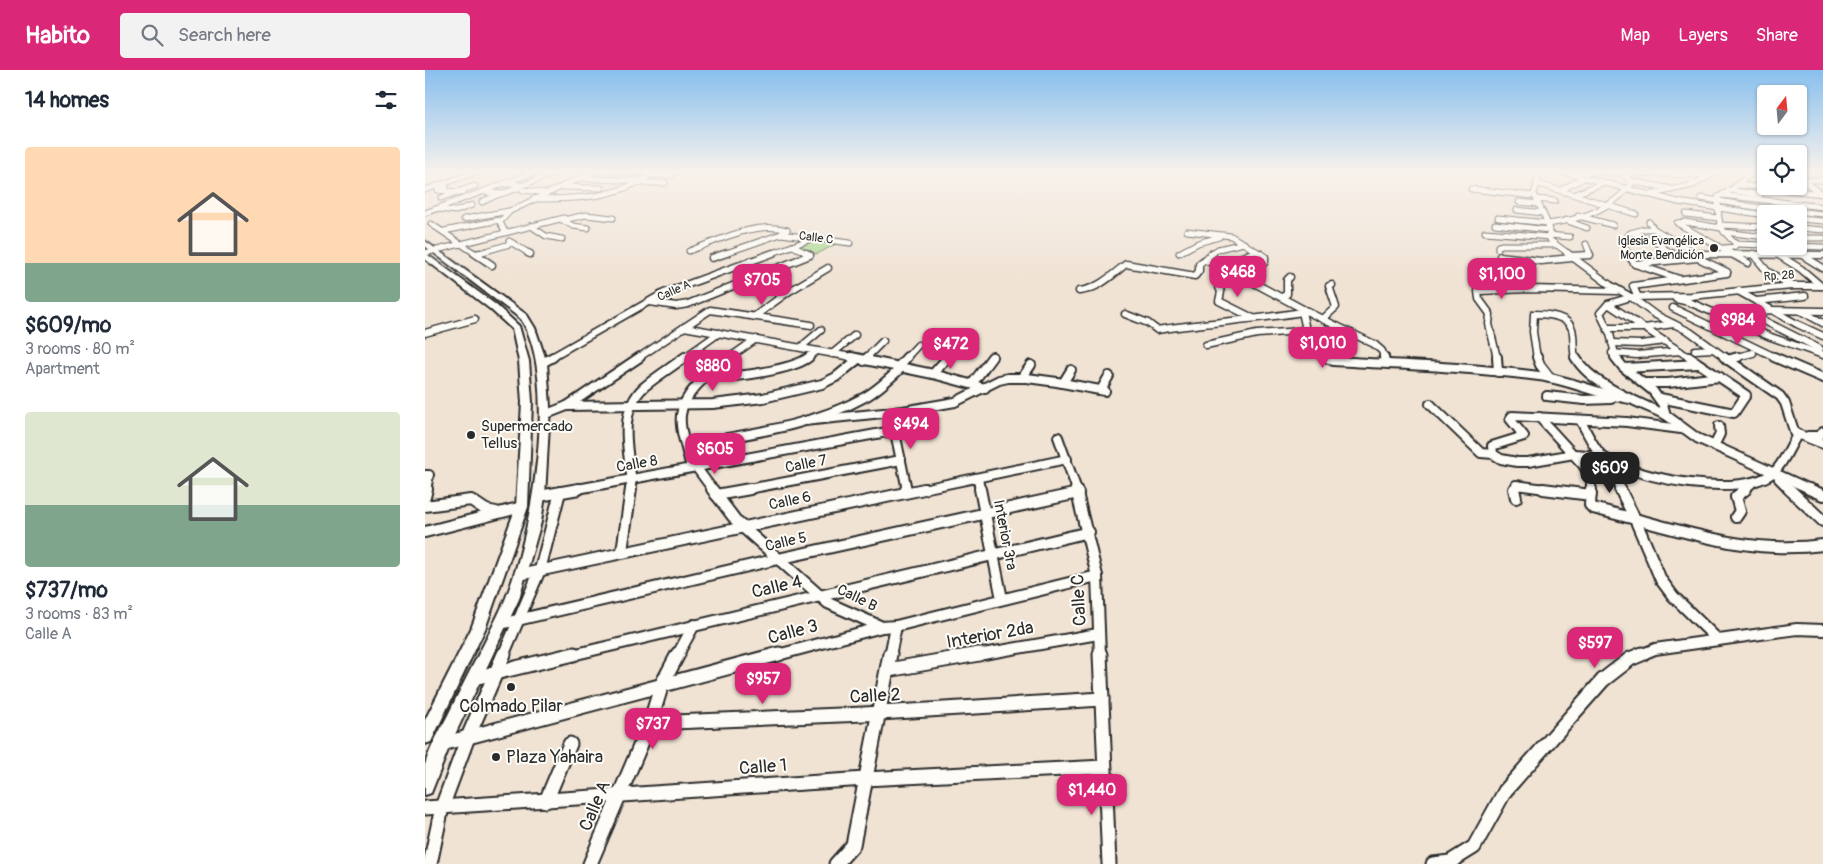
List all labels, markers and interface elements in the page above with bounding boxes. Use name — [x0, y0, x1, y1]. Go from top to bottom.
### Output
search box — [120, 13, 470, 58]
text: Habito — [25, 21, 90, 50]
icon: search — [138, 21, 166, 49]
text: Search here — [178, 23, 271, 47]
text: Map — [1621, 24, 1650, 47]
text: Layers — [1678, 24, 1728, 47]
text: Share — [1756, 24, 1798, 47]
north arrow — [1757, 85, 1807, 135]
map controls — [1757, 85, 1807, 255]
icon: filters — [372, 86, 400, 114]
text: 14 homes — [25, 87, 109, 114]
button: locate — [1757, 145, 1807, 195]
icon: home — [168, 179, 258, 269]
button: layers — [1757, 205, 1807, 255]
street label: Calle C — [798, 228, 834, 248]
place label: Iglesia Evangélica Monte Bendición — [1617, 234, 1704, 263]
marker: Iglesia Evangélica Monte Bendición — [1708, 242, 1720, 254]
pin: $468 — [1208, 256, 1268, 298]
pin: $1,100 — [1461, 258, 1543, 300]
text: $468 — [1220, 262, 1256, 282]
pin: $705 — [732, 264, 792, 306]
text: $1,100 — [1478, 264, 1526, 284]
street label: Rp. 28 — [1763, 267, 1795, 285]
text: $705 — [744, 270, 780, 290]
street label: Calle A — [655, 277, 693, 305]
pin: $984 — [1708, 304, 1768, 346]
text: $984 — [1721, 310, 1755, 330]
text: $609/mo — [25, 312, 111, 339]
pin: $1,010 — [1282, 326, 1364, 369]
pin: $472 — [921, 328, 981, 370]
text: $1,010 — [1299, 333, 1347, 353]
text: $472 — [933, 334, 969, 354]
text: 3 rooms · 80 m² — [25, 339, 135, 359]
pin: $880 — [683, 350, 743, 392]
text: $880 — [695, 356, 731, 376]
text: Apartment — [25, 359, 100, 379]
pin: $494 — [881, 408, 941, 450]
text: $494 — [893, 414, 929, 434]
place label: Supermercado Tellus — [481, 417, 573, 453]
marker: Supermercado Tellus — [465, 429, 477, 441]
pin: $605 — [685, 432, 745, 475]
text: $605 — [696, 439, 734, 459]
icon: home — [168, 444, 258, 534]
street label: Calle 8 — [615, 451, 660, 477]
street label: Calle 7 — [784, 451, 828, 477]
pin: $609 — [1580, 452, 1640, 494]
text: $609 — [1591, 458, 1629, 478]
street label: Calle 6 — [767, 487, 813, 515]
street label: Interior 3ra — [989, 498, 1021, 572]
street label: Calle 5 — [763, 528, 809, 556]
street label: Calle 4 — [749, 570, 805, 604]
street label: Calle C — [1066, 573, 1092, 627]
text: $737/mo — [25, 577, 108, 604]
street label: Calle B — [834, 580, 880, 616]
text: 3 rooms · 83 m² — [25, 604, 133, 624]
street label: Calle 3 — [765, 614, 821, 650]
street label: Interior 2da — [945, 616, 1035, 654]
text: Calle A — [25, 624, 72, 644]
pin: $597 — [1565, 626, 1625, 669]
text: $597 — [1578, 633, 1612, 653]
pin: $957 — [733, 662, 793, 705]
text: $957 — [746, 669, 780, 689]
marker: Colmado Pilar — [505, 681, 517, 693]
street label: Calle 2 — [849, 683, 901, 709]
place label: Colmado Pilar — [459, 695, 563, 718]
pin: $737 — [623, 708, 683, 750]
text: $737 — [636, 714, 670, 734]
place label: Plaza Yahaira — [506, 746, 603, 769]
marker: Plaza Yahaira — [490, 751, 502, 763]
street label: Calle 1 — [738, 754, 788, 780]
pin: $1,440 — [1051, 774, 1133, 816]
street label: Calle A — [574, 777, 616, 835]
text: $1,440 — [1068, 780, 1116, 800]

